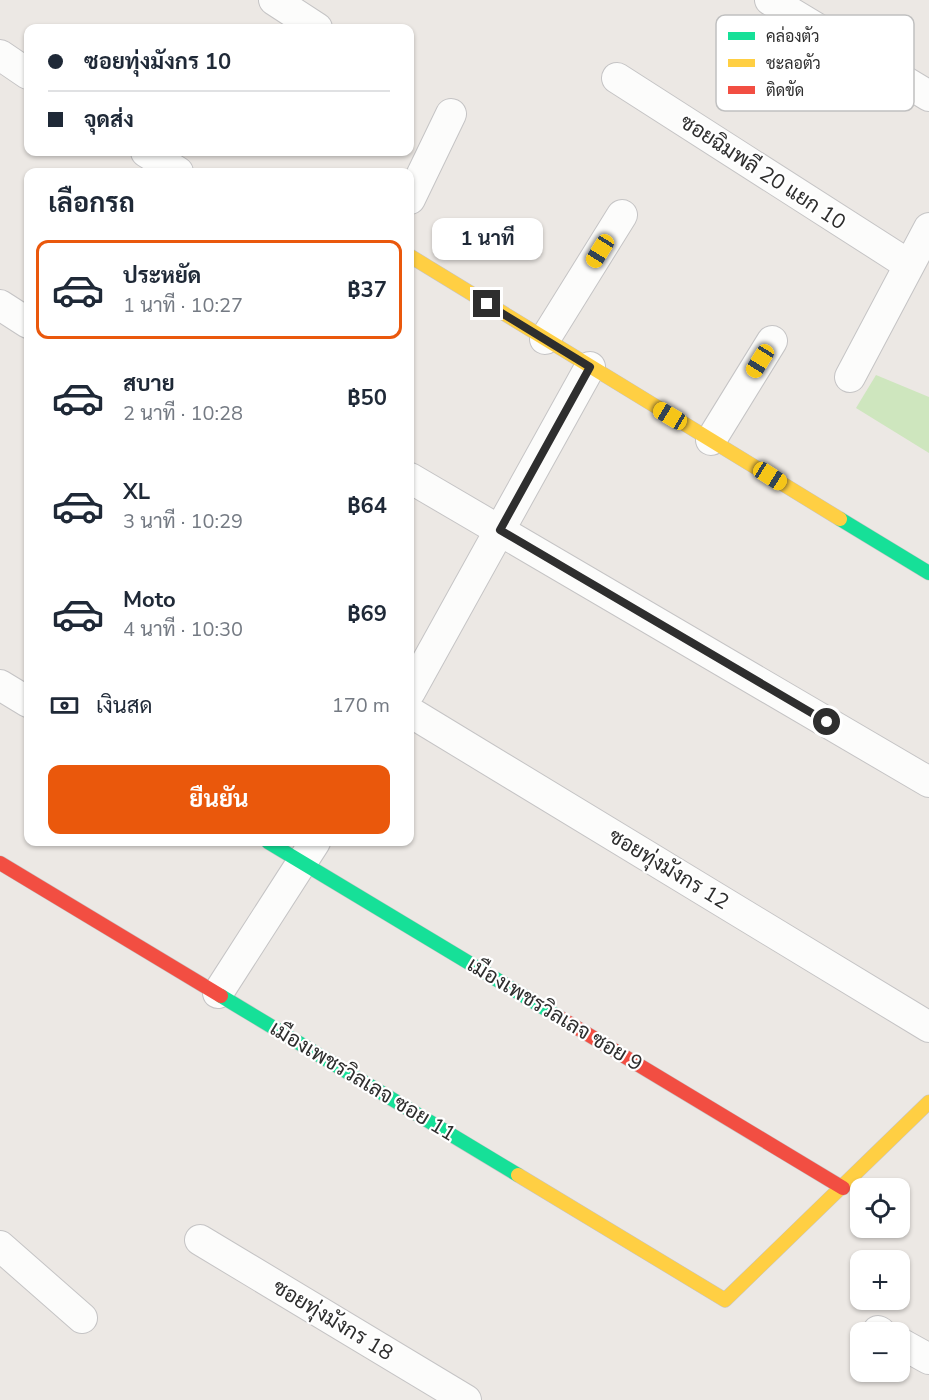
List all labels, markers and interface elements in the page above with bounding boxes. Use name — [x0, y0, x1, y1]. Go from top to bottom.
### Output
legend — [716, 15, 914, 111]
text: คล่องตัว — [766, 26, 820, 48]
text: ซอยทุ่งมังกร 10 — [84, 47, 231, 77]
text: ชะลอตัว — [766, 53, 821, 75]
text: ติดขัด — [766, 80, 804, 102]
text: จุดส่ง — [84, 105, 134, 135]
street label: ซอยฉิมพลี 20 แยก 10 — [675, 108, 851, 236]
text: เลือกรถ — [48, 185, 135, 222]
callout: 1 นาที — [432, 217, 542, 259]
text: 1 นาที — [460, 225, 515, 252]
car — [583, 231, 617, 271]
text: ประหยัด — [123, 261, 201, 291]
icon: car — [51, 263, 105, 317]
text: ฿37 — [347, 275, 387, 305]
route end — [473, 290, 500, 317]
text: 1 นาที · 10:27 — [123, 292, 243, 319]
car — [743, 341, 777, 381]
text: สบาย — [123, 369, 175, 399]
icon: car — [51, 371, 105, 425]
text: ฿50 — [347, 383, 387, 413]
car — [650, 399, 690, 433]
text: 2 นาที · 10:28 — [123, 400, 243, 427]
car — [750, 459, 790, 493]
text: XL — [123, 477, 150, 507]
icon: car — [51, 479, 105, 533]
text: ฿64 — [347, 491, 387, 521]
text: 3 นาที · 10:29 — [123, 508, 243, 535]
text: Moto — [123, 585, 176, 615]
icon: car — [51, 587, 105, 641]
text: ฿69 — [347, 599, 387, 629]
text: 4 นาที · 10:30 — [123, 616, 243, 643]
icon: cash — [48, 689, 81, 722]
text: เงินสด — [96, 691, 153, 721]
text: 170 m — [332, 692, 390, 719]
route start — [813, 708, 840, 735]
button: ยืนยัน — [48, 765, 390, 834]
street label: ซอยทุ่งมังกร 12 — [604, 822, 734, 916]
street label: เมืองเพชรวิลเลจ ซอย 9 — [462, 951, 648, 1077]
street label: เมืองเพชรวิลเลจ ซอย 11 — [265, 1014, 461, 1148]
map controls — [850, 1178, 910, 1382]
button: locate — [850, 1178, 910, 1238]
button: + — [850, 1250, 910, 1310]
street label: ซอยทุ่งมังกร 18 — [268, 1273, 398, 1367]
button: − — [850, 1322, 910, 1382]

